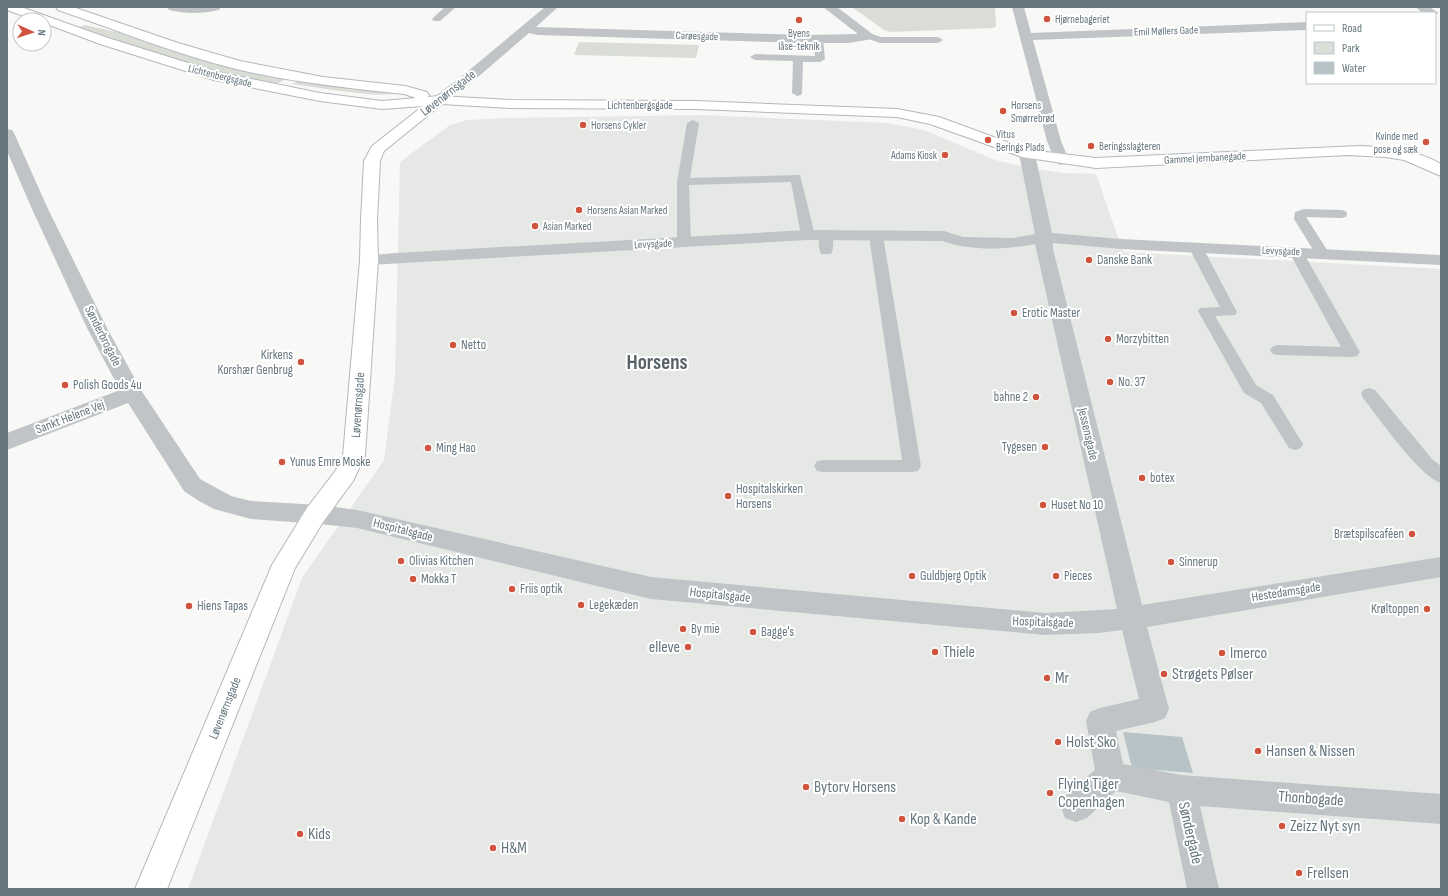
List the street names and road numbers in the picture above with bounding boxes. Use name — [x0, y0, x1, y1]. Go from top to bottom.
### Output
street label: Emil Møllers Gade — [1134, 23, 1198, 39]
street label: Carøesgade — [675, 29, 719, 43]
street label: Lichtenbergsgade — [187, 62, 253, 90]
street label: Løvenørnsgade — [417, 66, 479, 120]
street label: Lichtenbergsgade — [607, 99, 673, 112]
street label: Gammel Jernbanegade — [1164, 149, 1246, 167]
street label: Levysgade — [634, 237, 672, 251]
street label: Levysgade — [1262, 244, 1300, 258]
street label: Sønderbrogade — [81, 303, 125, 369]
street label: Løvenørnsgade — [348, 372, 368, 438]
street label: Sankt Helene Vej — [33, 397, 107, 437]
street label: Jessensgade — [1074, 405, 1102, 462]
street label: Hospitalsgade — [371, 515, 435, 545]
street label: Hestedamsgade — [1250, 579, 1322, 605]
street label: Hospitalsgade — [689, 584, 751, 606]
street label: Hospitalsgade — [1012, 613, 1074, 631]
street label: Løvenørnsgade — [205, 675, 245, 741]
street label: Thonbogade — [1278, 787, 1344, 811]
street label: Søndergade — [1174, 800, 1206, 866]

